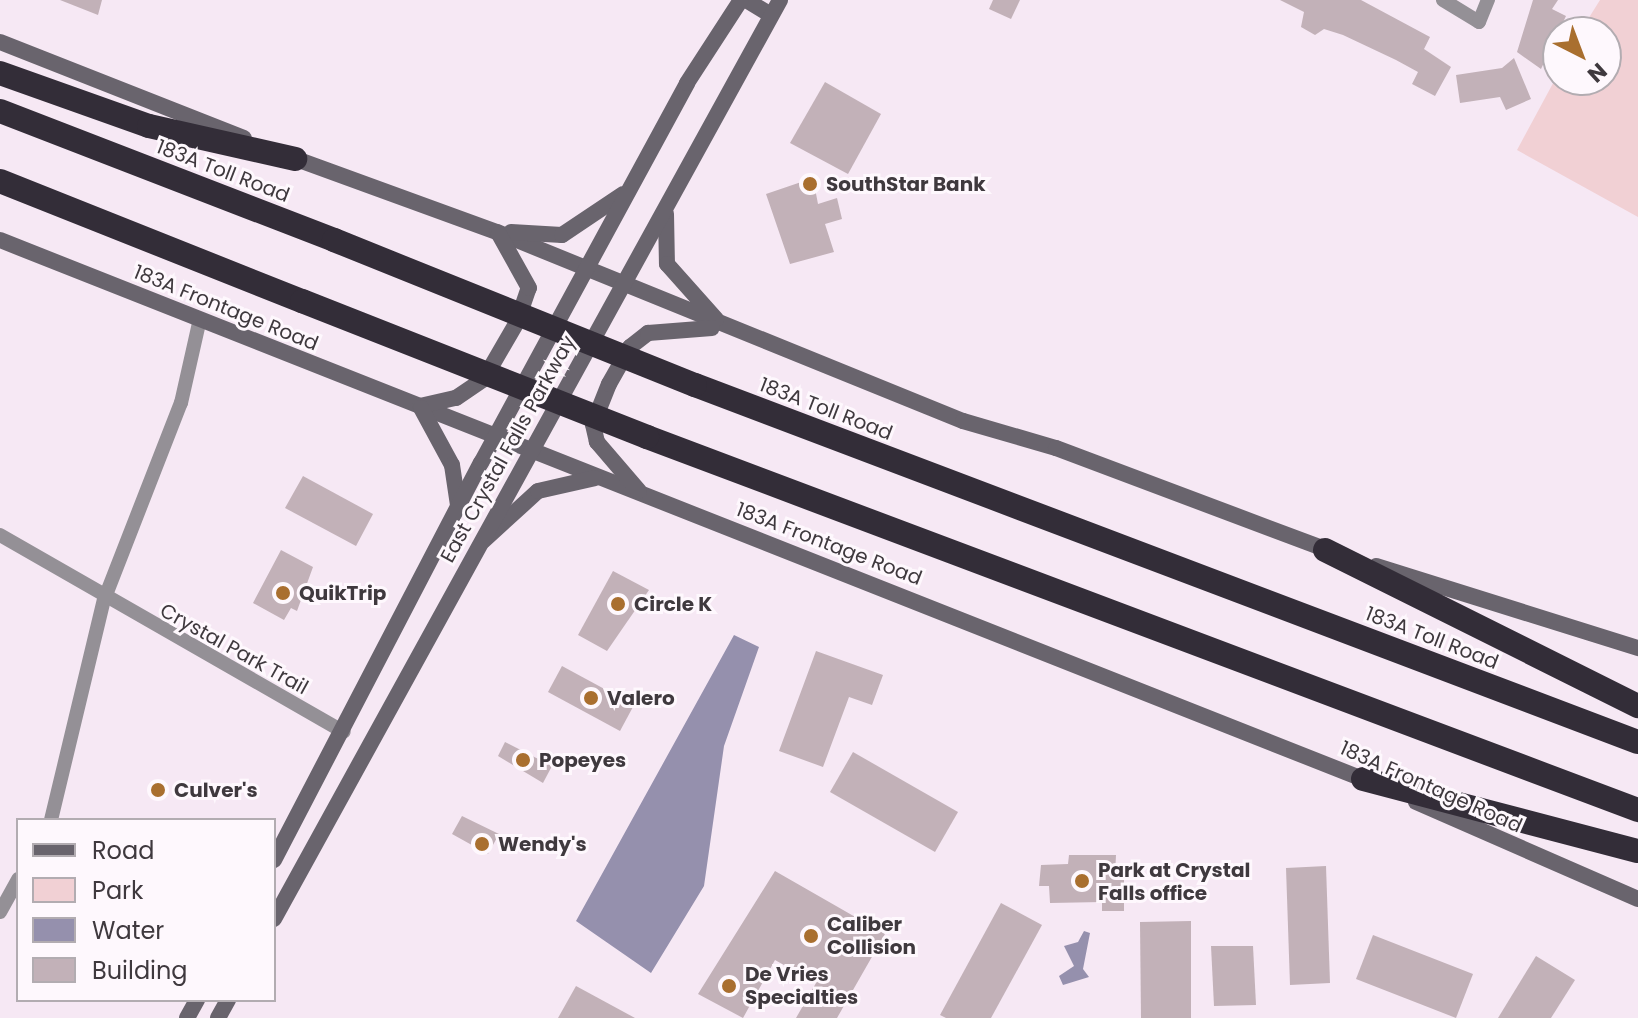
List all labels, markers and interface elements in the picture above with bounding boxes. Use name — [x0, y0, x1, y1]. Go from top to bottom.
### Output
north arrow — [1542, 16, 1622, 96]
text: N — [1581, 56, 1614, 90]
street label: 183A Toll Road — [153, 135, 293, 207]
place label: SouthStar Bank — [826, 172, 986, 196]
marker: SouthStar Bank — [801, 175, 819, 193]
street label: 183A Frontage Road — [130, 260, 322, 356]
street label: East Crystal Falls Parkway — [436, 331, 580, 567]
street label: 183A Toll Road — [756, 373, 896, 445]
street label: 183A Frontage Road — [733, 498, 925, 590]
place label: QuikTrip — [299, 581, 386, 605]
marker: QuikTrip — [274, 584, 292, 602]
place label: Circle K — [634, 592, 712, 616]
marker: Circle K — [609, 595, 627, 613]
street label: Crystal Park Trail — [156, 598, 312, 700]
street label: 183A Toll Road — [1362, 602, 1502, 674]
place label: Valero — [607, 686, 675, 710]
marker: Valero — [582, 689, 600, 707]
street label: 183A Frontage Road — [1336, 736, 1526, 838]
place label: Popeyes — [539, 748, 626, 772]
marker: Popeyes — [514, 751, 532, 769]
place label: Culver's — [174, 778, 258, 802]
marker: Culver's — [149, 781, 167, 799]
legend — [16, 818, 276, 1002]
place label: Wendy's — [498, 832, 587, 856]
text: Road — [92, 834, 154, 867]
marker: Wendy's — [473, 835, 491, 853]
place label: Park at Crystal Falls office — [1098, 858, 1250, 905]
marker: Park at Crystal Falls office — [1073, 872, 1091, 890]
text: Park — [92, 874, 143, 907]
place label: Caliber Collision — [827, 912, 916, 959]
text: Water — [92, 914, 164, 947]
marker: Caliber Collision — [802, 927, 820, 945]
text: Building — [92, 954, 188, 987]
place label: De Vries Specialties — [745, 962, 858, 1009]
marker: De Vries Specialties — [720, 977, 738, 995]

